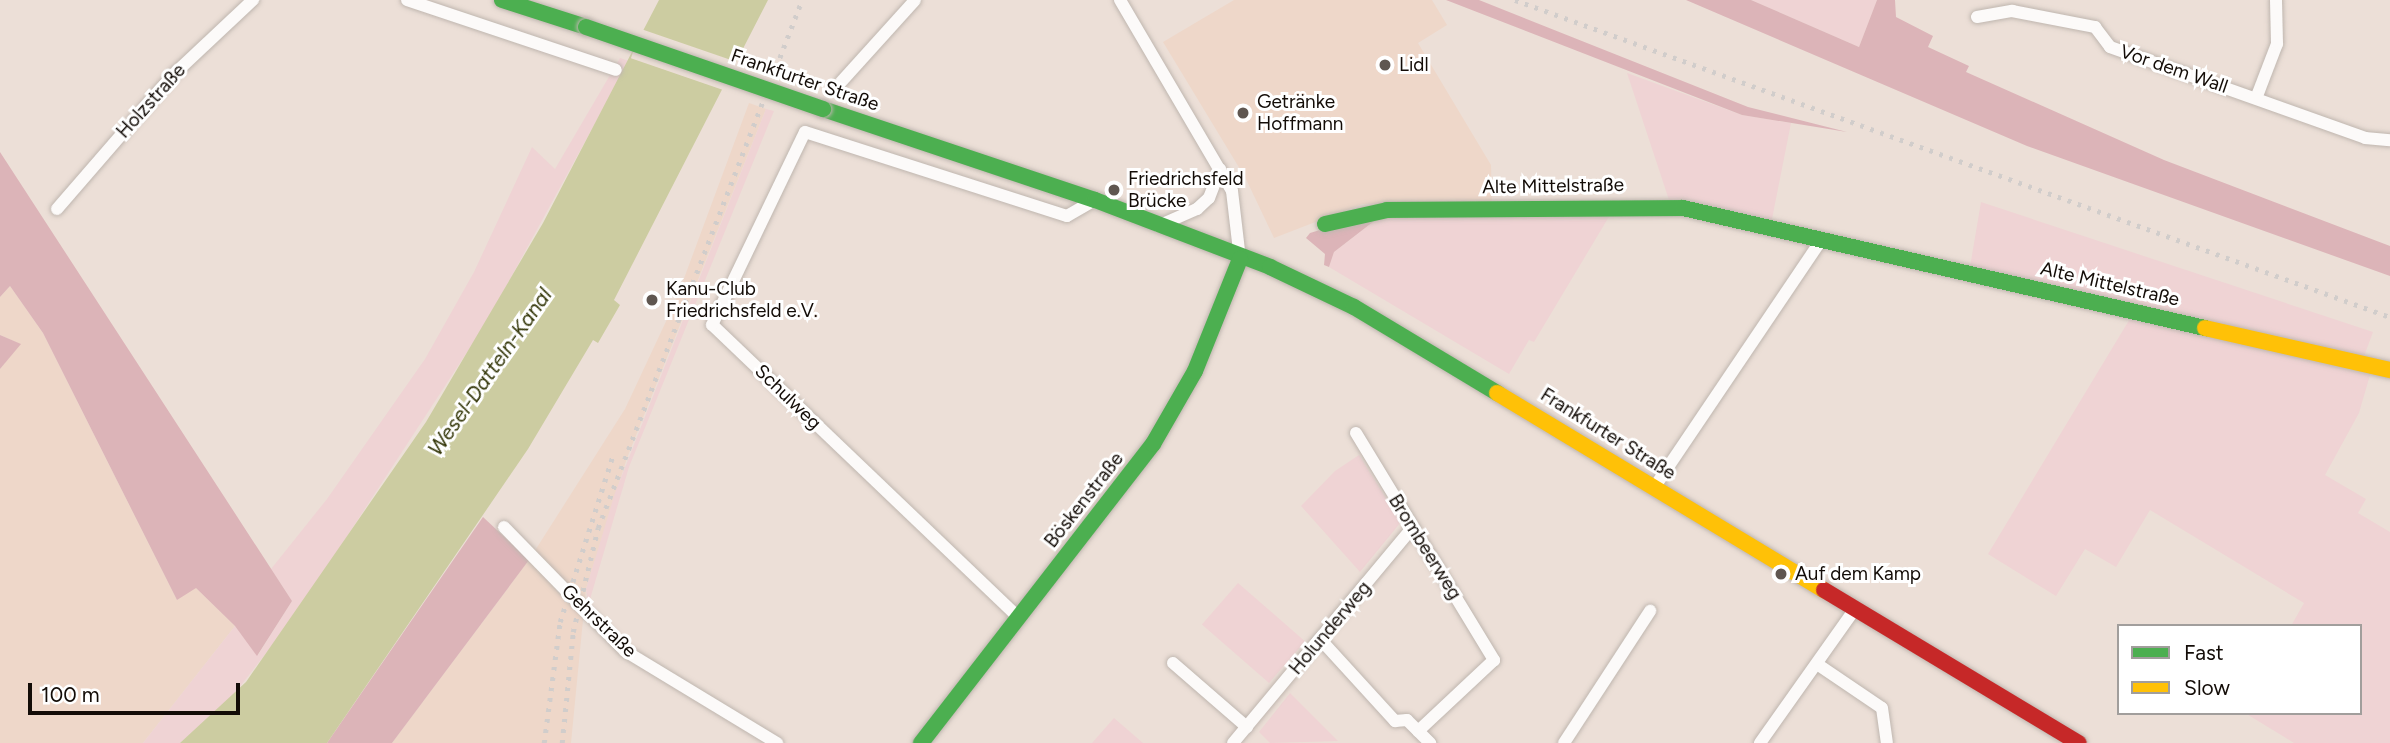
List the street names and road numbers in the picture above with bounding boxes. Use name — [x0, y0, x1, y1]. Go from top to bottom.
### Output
street label: Vor dem Wall — [2117, 40, 2231, 98]
street label: Frankfurter Straße — [728, 44, 882, 116]
street label: Holzstraße — [112, 59, 190, 143]
street label: Alte Mittelstraße — [1482, 173, 1624, 199]
street label: Alte Mittelstraße — [2038, 257, 2182, 311]
street label: Schulweg — [750, 360, 826, 434]
street label: Frankfurter Straße — [1536, 383, 1680, 485]
street label: Böskenstraße — [1040, 448, 1128, 552]
street label: Brombeerweg — [1384, 490, 1466, 604]
street label: Holunderweg — [1284, 577, 1376, 679]
street label: Gehrstraße — [557, 580, 641, 662]

